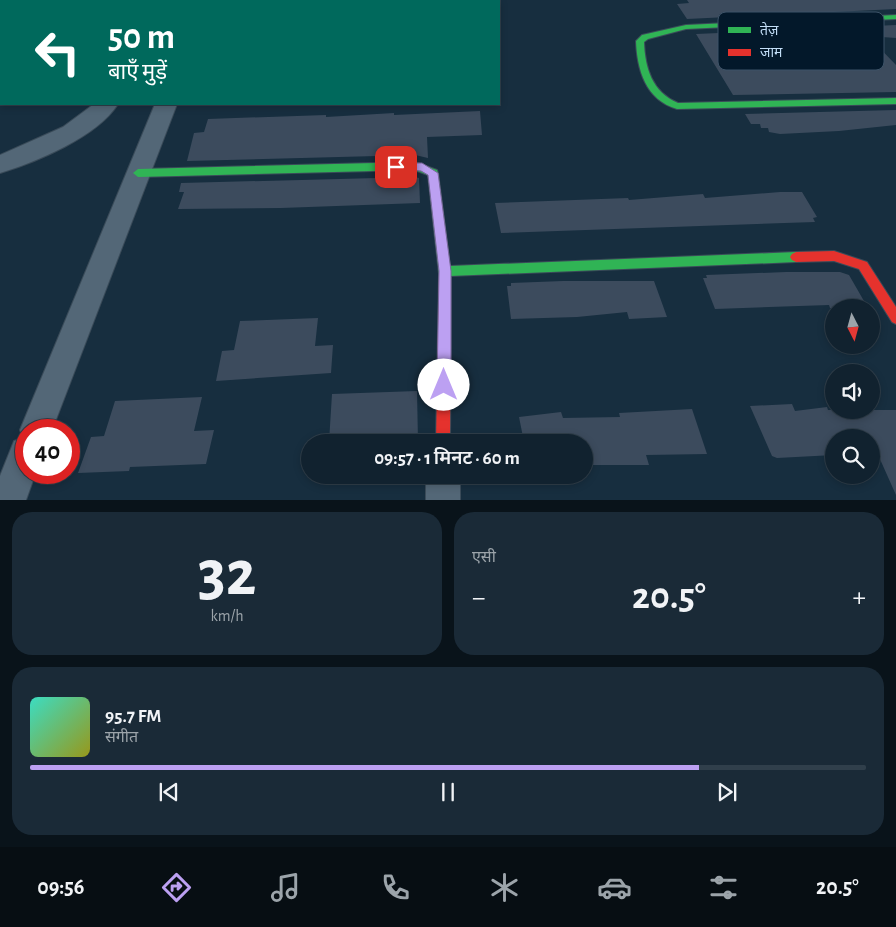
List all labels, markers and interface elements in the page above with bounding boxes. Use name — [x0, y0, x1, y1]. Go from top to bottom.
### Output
legend — [718, 12, 884, 70]
icon: left — [25, 20, 90, 85]
text: 50 m — [108, 20, 175, 55]
text: तेज़ — [760, 21, 779, 38]
text: जाम — [760, 46, 783, 60]
text: बाएँ मुड़ें — [108, 61, 167, 83]
pin — [375, 146, 417, 188]
icon: arrive — [382, 153, 410, 181]
north arrow — [825, 299, 880, 354]
map controls — [825, 299, 880, 484]
position arrow — [417, 358, 469, 410]
button: sound — [825, 364, 880, 419]
speed limit sign: 40 — [15, 419, 80, 484]
button: search — [825, 429, 880, 484]
text: 09:57 · 1 मिनट · 60 m — [374, 449, 520, 468]
text: 32 — [198, 542, 256, 607]
text: एसी — [472, 549, 496, 565]
text: 20.5° — [632, 578, 706, 616]
text: − — [472, 584, 485, 612]
text: + — [853, 584, 866, 612]
text: km/h — [210, 608, 244, 624]
text: 95.7 FM — [105, 707, 161, 726]
text: संगीत — [105, 729, 138, 745]
icon: previous — [155, 778, 183, 806]
icon: pause — [434, 778, 462, 806]
icon: next — [713, 778, 741, 806]
icon: directions — [159, 870, 194, 905]
icon: music — [268, 870, 303, 905]
icon: phone — [378, 870, 413, 905]
icon: climate — [487, 870, 522, 905]
icon: car — [597, 870, 632, 905]
icon: filters — [706, 870, 741, 905]
text: 09:56 — [37, 876, 85, 898]
text: 20.5° — [816, 876, 859, 898]

